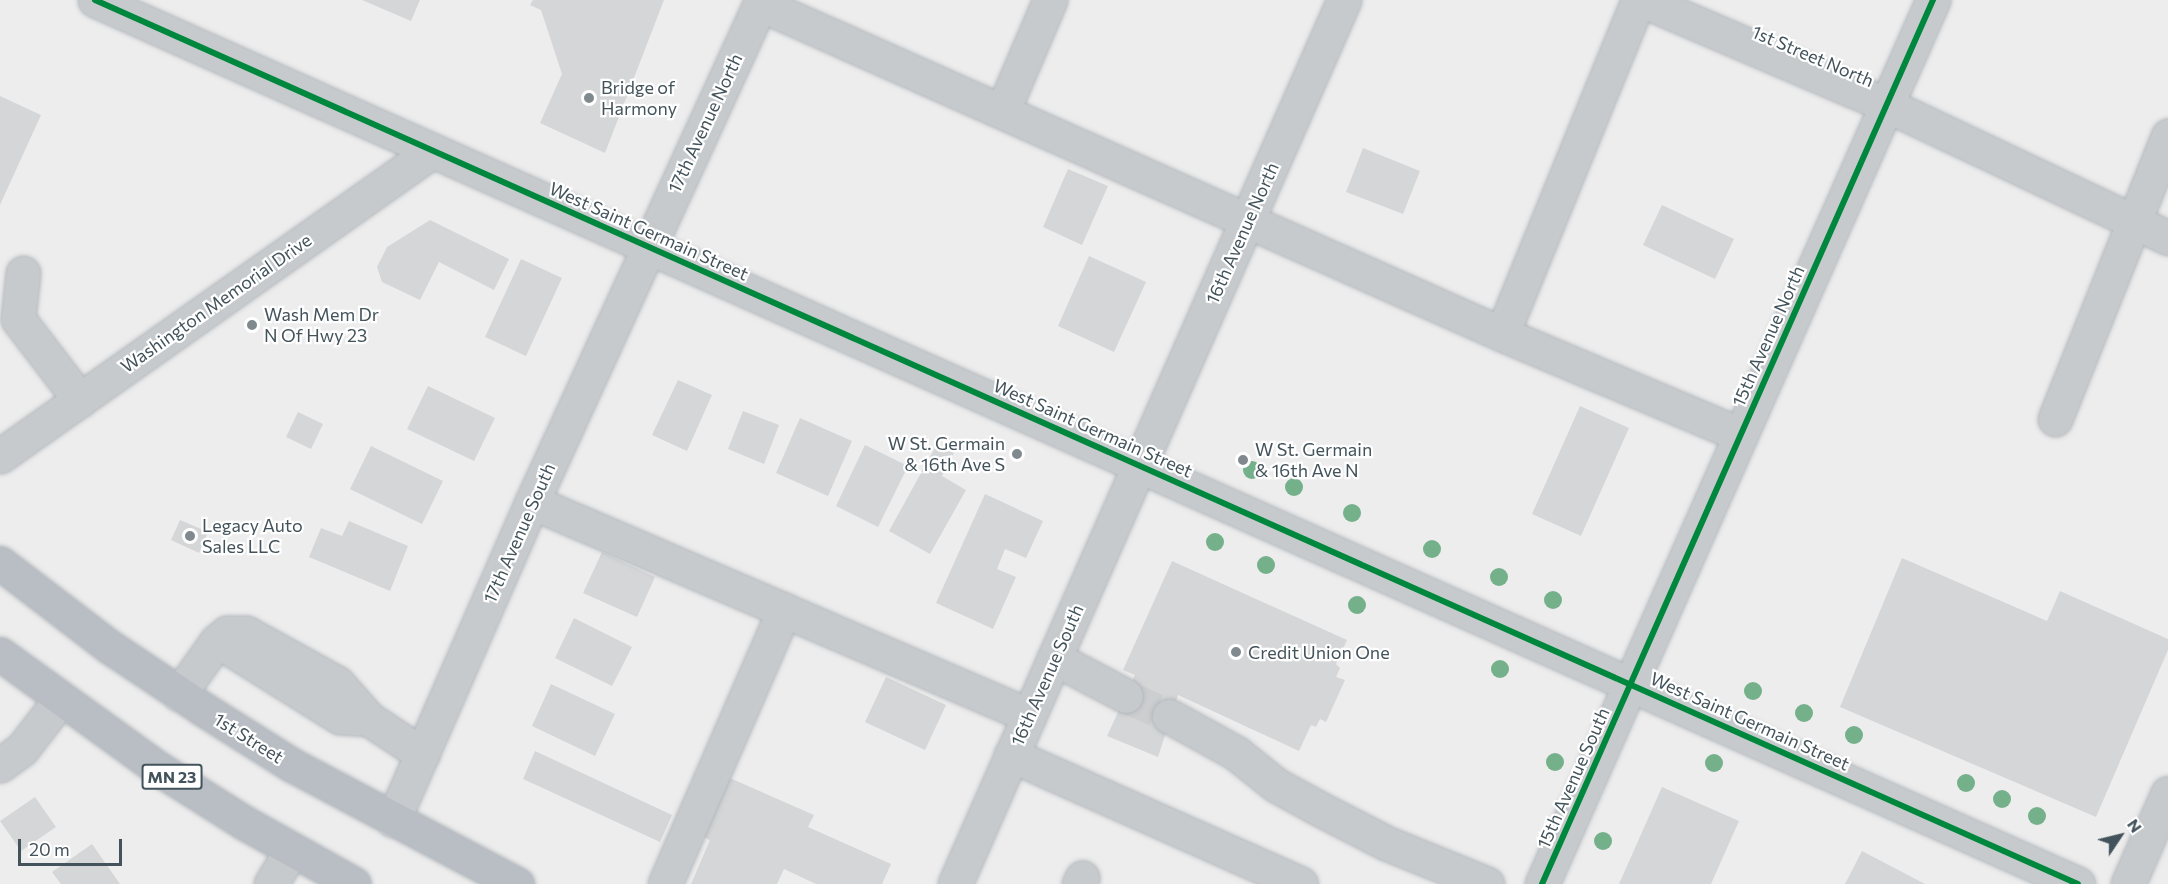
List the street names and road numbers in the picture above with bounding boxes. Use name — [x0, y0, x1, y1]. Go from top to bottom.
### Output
street label: 1st Street North — [1749, 21, 1877, 91]
street label: 17th Avenue North — [663, 50, 747, 196]
street label: 16th Avenue North — [1201, 159, 1283, 307]
street label: West Saint Germain Street — [546, 177, 752, 285]
street label: Washington Memorial Drive — [117, 229, 315, 377]
street label: 15th Avenue North — [1727, 262, 1809, 410]
street label: West Saint Germain Street — [990, 374, 1196, 482]
street label: 17th Avenue South — [478, 460, 560, 606]
street label: 16th Avenue South — [1006, 601, 1088, 749]
street label: West Saint Germain Street — [1647, 667, 1853, 775]
street label: 15th Avenue South — [1532, 704, 1614, 852]
street label: 1st Street — [210, 708, 288, 768]
road number: MN 23 — [140, 764, 204, 790]

